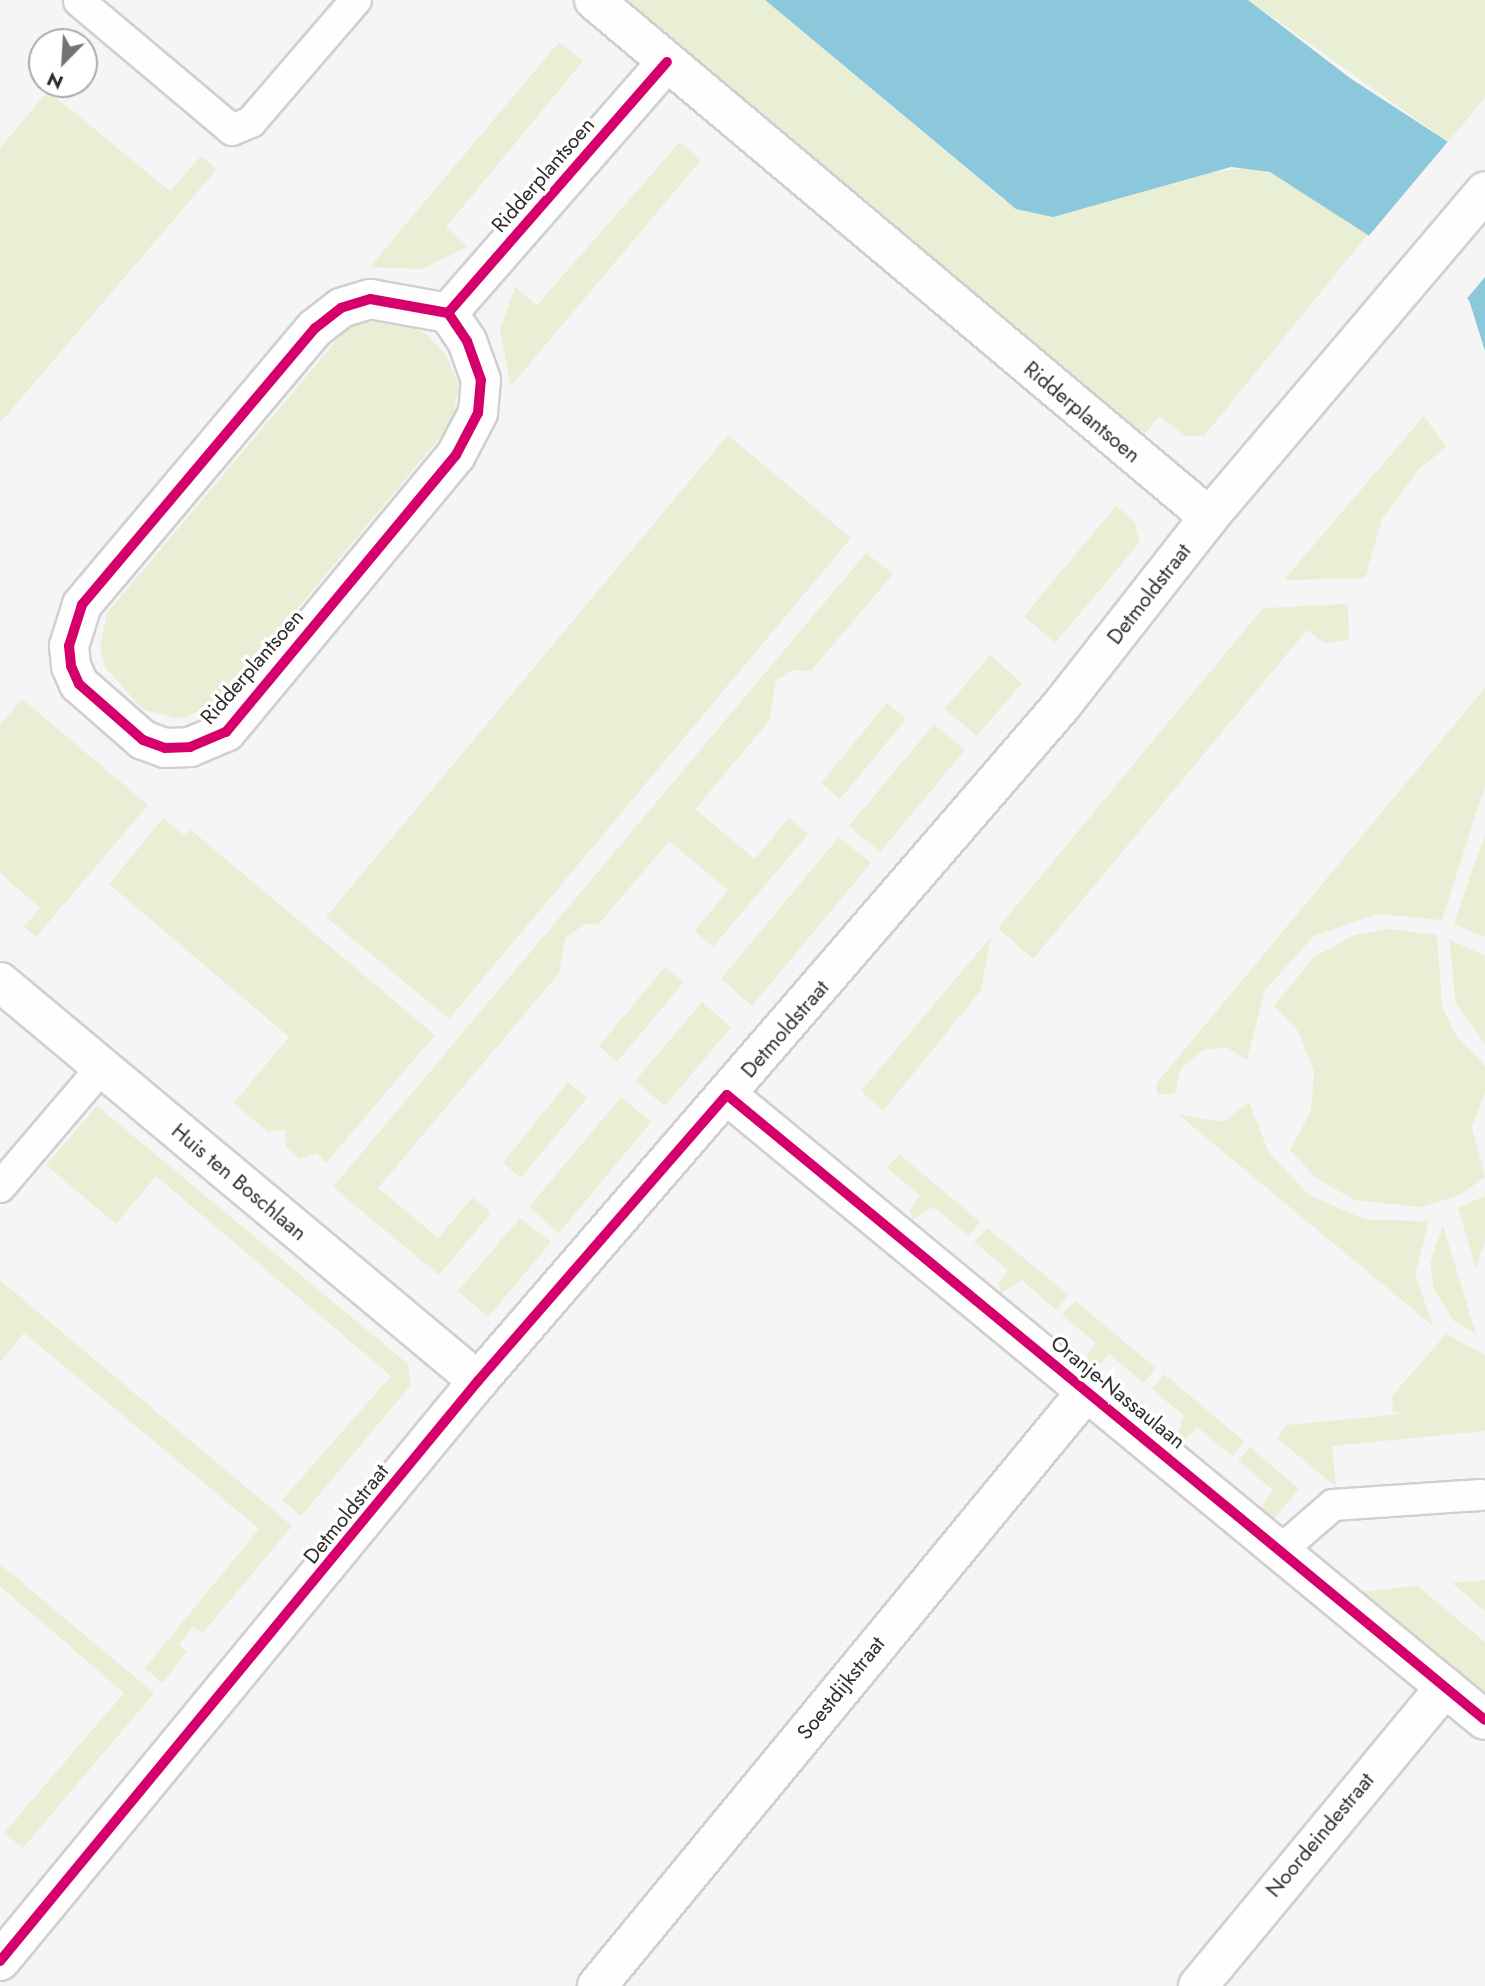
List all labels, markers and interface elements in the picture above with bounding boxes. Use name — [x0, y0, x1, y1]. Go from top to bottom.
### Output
north arrow — [28, 28, 98, 98]
text: N — [43, 65, 67, 96]
street label: Ridderplantsoen — [486, 112, 600, 238]
street label: Ridderplantsoen — [1019, 356, 1145, 468]
street label: Detmoldstraat — [1102, 539, 1196, 649]
street label: Ridderplantsoen — [195, 604, 309, 730]
street label: Detmoldstraat — [736, 975, 834, 1083]
street label: Huis ten Boschlaan — [166, 1118, 312, 1246]
street label: Oranje-Nassaulaan — [1046, 1330, 1190, 1454]
street label: Detmoldstraat — [298, 1459, 394, 1569]
street label: Soestdijkstraat — [792, 1631, 890, 1745]
street label: Noordeindestraat — [1261, 1768, 1379, 1902]

